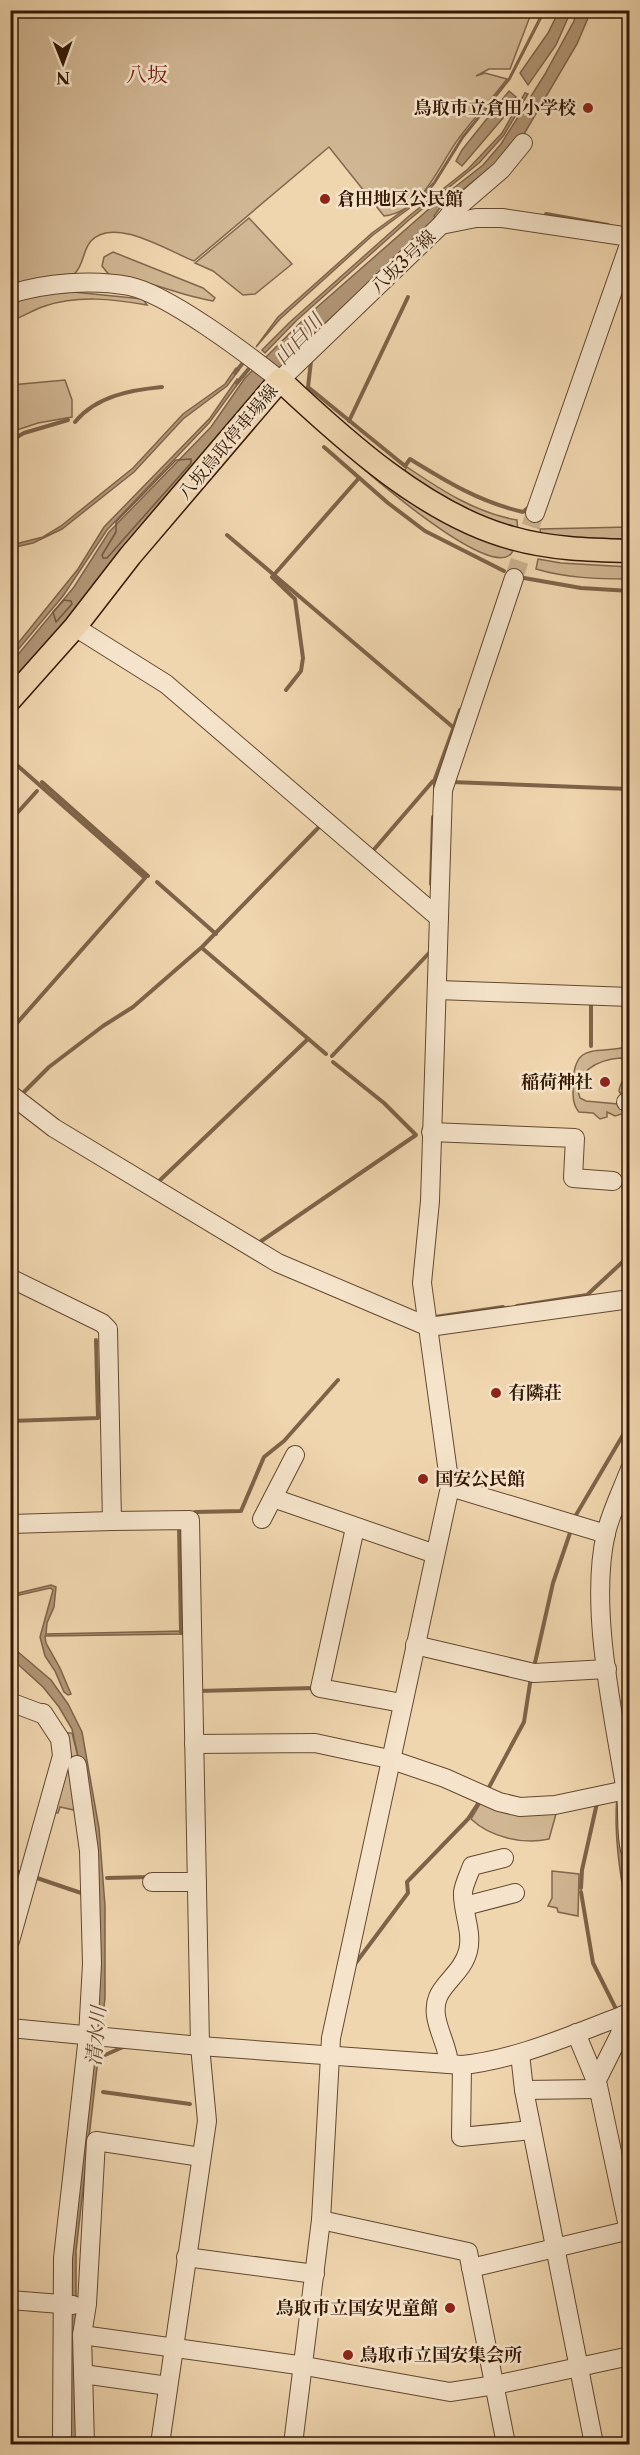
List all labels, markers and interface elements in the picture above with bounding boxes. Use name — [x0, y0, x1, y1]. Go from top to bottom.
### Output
north arrow — [33, 33, 93, 93]
district label: 八坂 — [126, 62, 168, 87]
text: N — [56, 68, 70, 88]
place label: 鳥取市立倉田小学校 — [414, 97, 576, 119]
marker: 鳥取市立倉田小学校 — [581, 101, 595, 115]
place label: 倉田地区公民館 — [337, 188, 463, 210]
marker: 倉田地区公民館 — [318, 192, 332, 206]
street label: 八坂3号線 — [366, 226, 440, 298]
water label: 山白川 — [269, 307, 329, 369]
street label: 八坂鳥取停車場線 — [173, 380, 283, 504]
place label: 稲荷神社 — [521, 1071, 593, 1093]
marker: 稲荷神社 — [598, 1075, 612, 1089]
place label: 有隣荘 — [508, 1382, 562, 1404]
marker: 有隣荘 — [489, 1386, 503, 1400]
place label: 国安公民館 — [435, 1468, 525, 1490]
marker: 国安公民館 — [416, 1472, 430, 1486]
water label: 清水川 — [81, 2003, 111, 2067]
place label: 鳥取市立国安児童館 — [276, 2297, 438, 2319]
marker: 鳥取市立国安児童館 — [443, 2301, 457, 2315]
place label: 鳥取市立国安集会所 — [360, 2344, 522, 2366]
marker: 鳥取市立国安集会所 — [341, 2348, 355, 2362]

